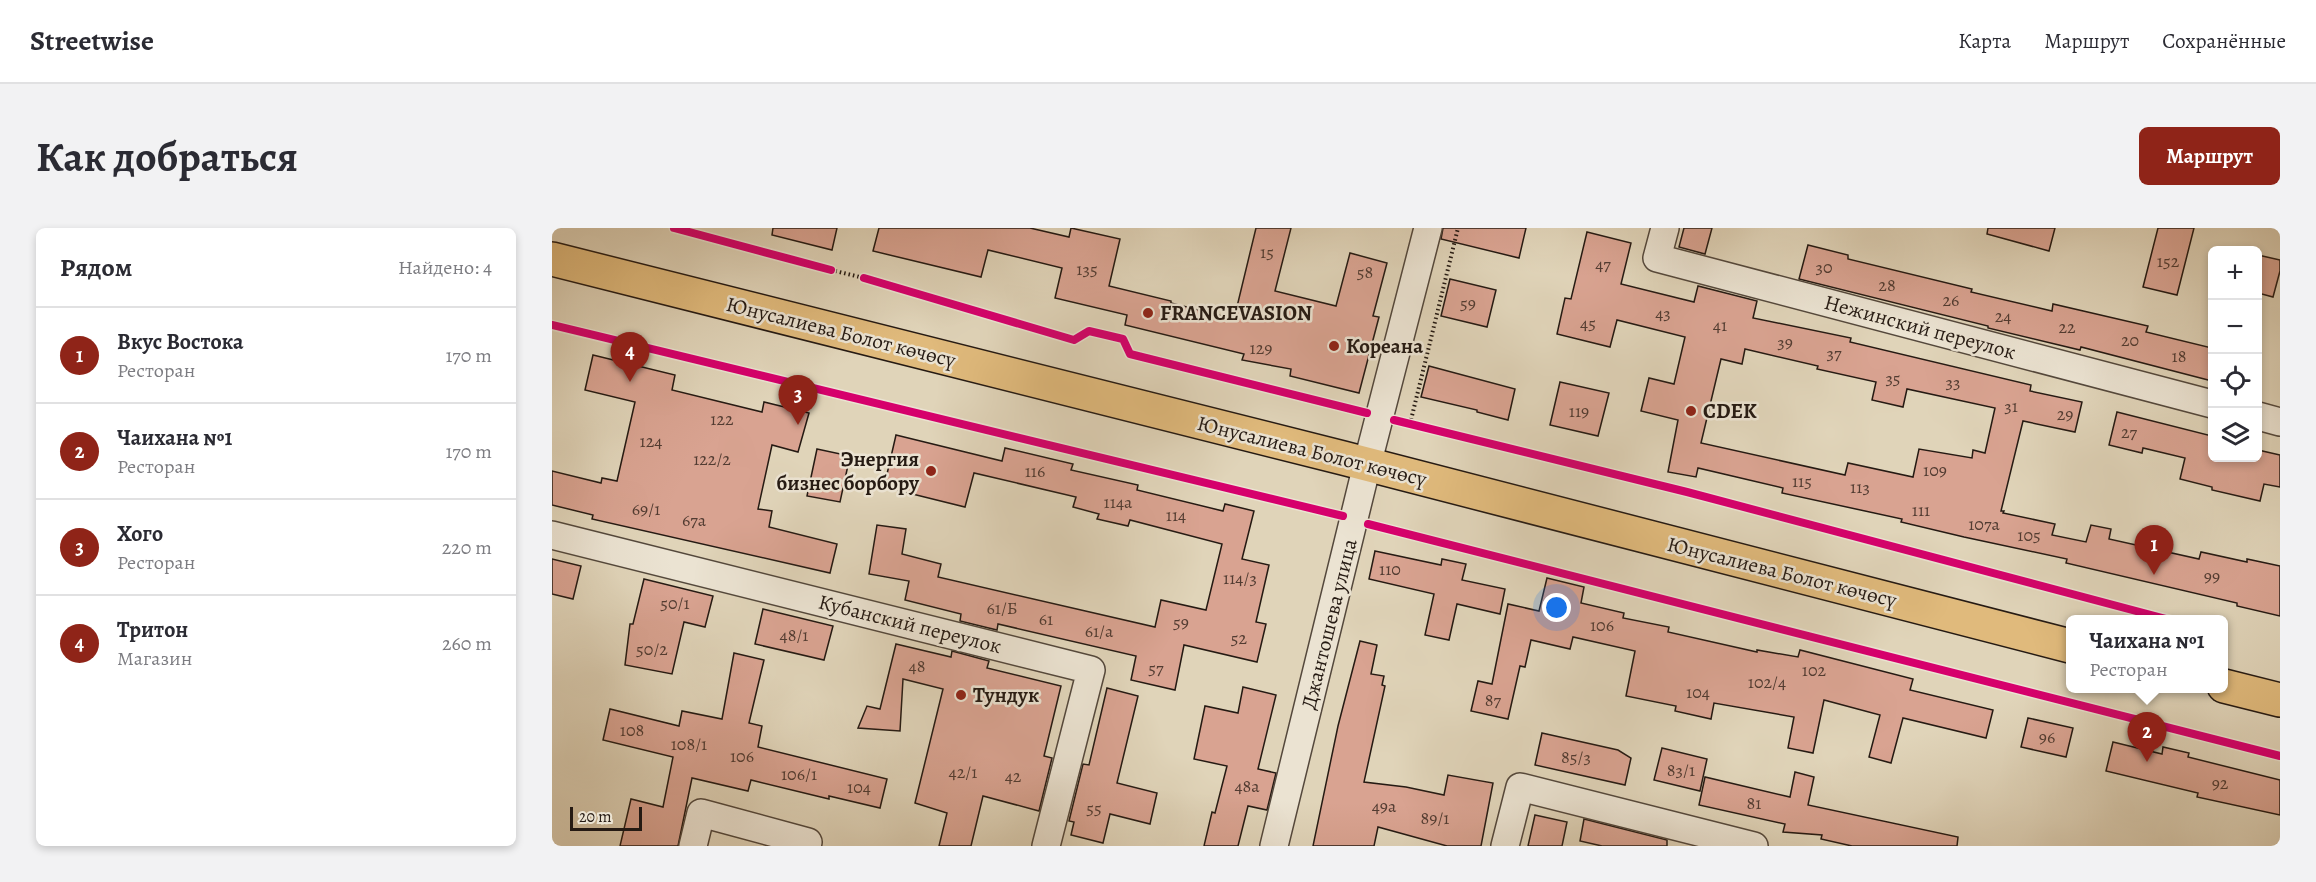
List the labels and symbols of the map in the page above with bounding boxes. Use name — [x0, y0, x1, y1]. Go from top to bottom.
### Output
house number: 15 — [1260, 240, 1274, 264]
house number: 152 — [2157, 249, 2180, 273]
house number: 47 — [1595, 252, 1611, 276]
house number: 30 — [1815, 255, 1833, 279]
house number: 135 — [1076, 257, 1098, 281]
house number: 58 — [1357, 260, 1373, 284]
house number: 28 — [1878, 273, 1896, 297]
street label: Нежинский переулок — [1821, 288, 2019, 366]
house number: 26 — [1943, 288, 1959, 312]
street label: Юнусалиева Болот көчөсү — [723, 290, 959, 374]
house number: 59 — [1460, 291, 1476, 315]
place label: FRANCEVASION — [1160, 299, 1312, 327]
house number: 43 — [1655, 301, 1671, 325]
house number: 24 — [1995, 304, 2011, 328]
marker: FRANCEVASION — [1141, 306, 1155, 320]
house number: 45 — [1580, 311, 1596, 335]
house number: 41 — [1713, 313, 1727, 337]
house number: 22 — [2058, 315, 2076, 339]
house number: 20 — [2121, 328, 2139, 352]
house number: 39 — [1777, 330, 1793, 354]
pin: 4 — [610, 332, 650, 382]
place label: Кореана — [1346, 332, 1423, 360]
house number: 129 — [1250, 336, 1272, 360]
marker: Кореана — [1327, 339, 1341, 353]
house number: 37 — [1826, 341, 1842, 365]
house number: 18 — [2172, 344, 2186, 368]
house number: 35 — [1885, 366, 1901, 390]
house number: 33 — [1946, 370, 1960, 394]
pin: 3 — [778, 376, 818, 425]
house number: 31 — [2004, 394, 2018, 418]
place label: CDEK — [1703, 397, 1757, 425]
house number: 119 — [1569, 399, 1589, 423]
house number: 29 — [2057, 402, 2073, 426]
marker: CDEK — [1684, 404, 1698, 418]
house number: 122 — [710, 407, 734, 431]
street label: Юнусалиева Болот көчөсү — [1194, 409, 1430, 493]
house number: 27 — [2121, 420, 2137, 444]
house number: 124 — [640, 429, 662, 453]
place label: Энергия бизнес борбору — [776, 445, 920, 497]
house number: 122/2 — [693, 447, 731, 471]
house number: 109 — [1923, 458, 1947, 482]
house number: 116 — [1025, 459, 1045, 483]
marker: Энергия бизнес борбору — [924, 464, 938, 478]
house number: 115 — [1792, 469, 1812, 493]
house number: 113 — [1850, 475, 1870, 499]
house number: 114а — [1104, 490, 1133, 514]
house number: 69/1 — [632, 497, 660, 521]
house number: 111 — [1912, 498, 1930, 522]
house number: 114 — [1166, 503, 1186, 527]
house number: 67а — [682, 508, 707, 532]
house number: 107а — [1968, 512, 2001, 536]
house number: 105 — [2017, 523, 2041, 547]
pin: 1 — [2134, 526, 2174, 575]
street label: Юнусалиева Болот көчөсү — [1664, 530, 1900, 614]
street label: Джантошева улица — [1294, 535, 1364, 712]
house number: 110 — [1379, 557, 1401, 581]
house number: 99 — [2204, 564, 2220, 588]
house number: 114/3 — [1223, 566, 1257, 590]
street label: Кубанский переулок — [816, 588, 1004, 660]
house number: 50/1 — [660, 591, 690, 615]
your location — [1542, 593, 1571, 622]
house number: 61/Б — [986, 596, 1018, 620]
house number: 61 — [1039, 607, 1053, 631]
house number: 59 — [1173, 610, 1189, 634]
house number: 106 — [1590, 613, 1614, 637]
house number: 61/а — [1085, 619, 1114, 643]
house number: 48/1 — [780, 623, 808, 647]
house number: 52 — [1231, 626, 1248, 650]
house number: 50/2 — [636, 637, 668, 661]
house number: 48 — [909, 654, 925, 678]
house number: 57 — [1148, 656, 1164, 680]
house number: 102 — [1802, 658, 1827, 682]
house number: 102/4 — [1748, 670, 1786, 694]
house number: 104 — [1686, 680, 1710, 704]
place label: Тундук — [973, 681, 1039, 709]
marker: Тундук — [954, 688, 968, 702]
house number: 87 — [1485, 688, 1502, 712]
pin: 2 — [2128, 712, 2166, 762]
house number: 108 — [620, 718, 644, 742]
house number: 96 — [2039, 725, 2055, 749]
house number: 108/1 — [671, 732, 707, 756]
house number: 106 — [730, 744, 754, 768]
house number: 85/3 — [1561, 745, 1591, 769]
house number: 83/1 — [1667, 758, 1695, 782]
house number: 42/1 — [949, 760, 977, 784]
house number: 106/1 — [781, 762, 817, 786]
house number: 42 — [1005, 764, 1022, 788]
house number: 92 — [2212, 771, 2229, 795]
house number: 48а — [1234, 774, 1260, 798]
house number: 104 — [847, 775, 871, 799]
house number: 81 — [1747, 791, 1761, 815]
house number: 49а — [1372, 794, 1397, 818]
house number: 55 — [1086, 796, 1102, 820]
scale bar — [570, 804, 642, 832]
house number: 89/1 — [1421, 806, 1450, 830]

